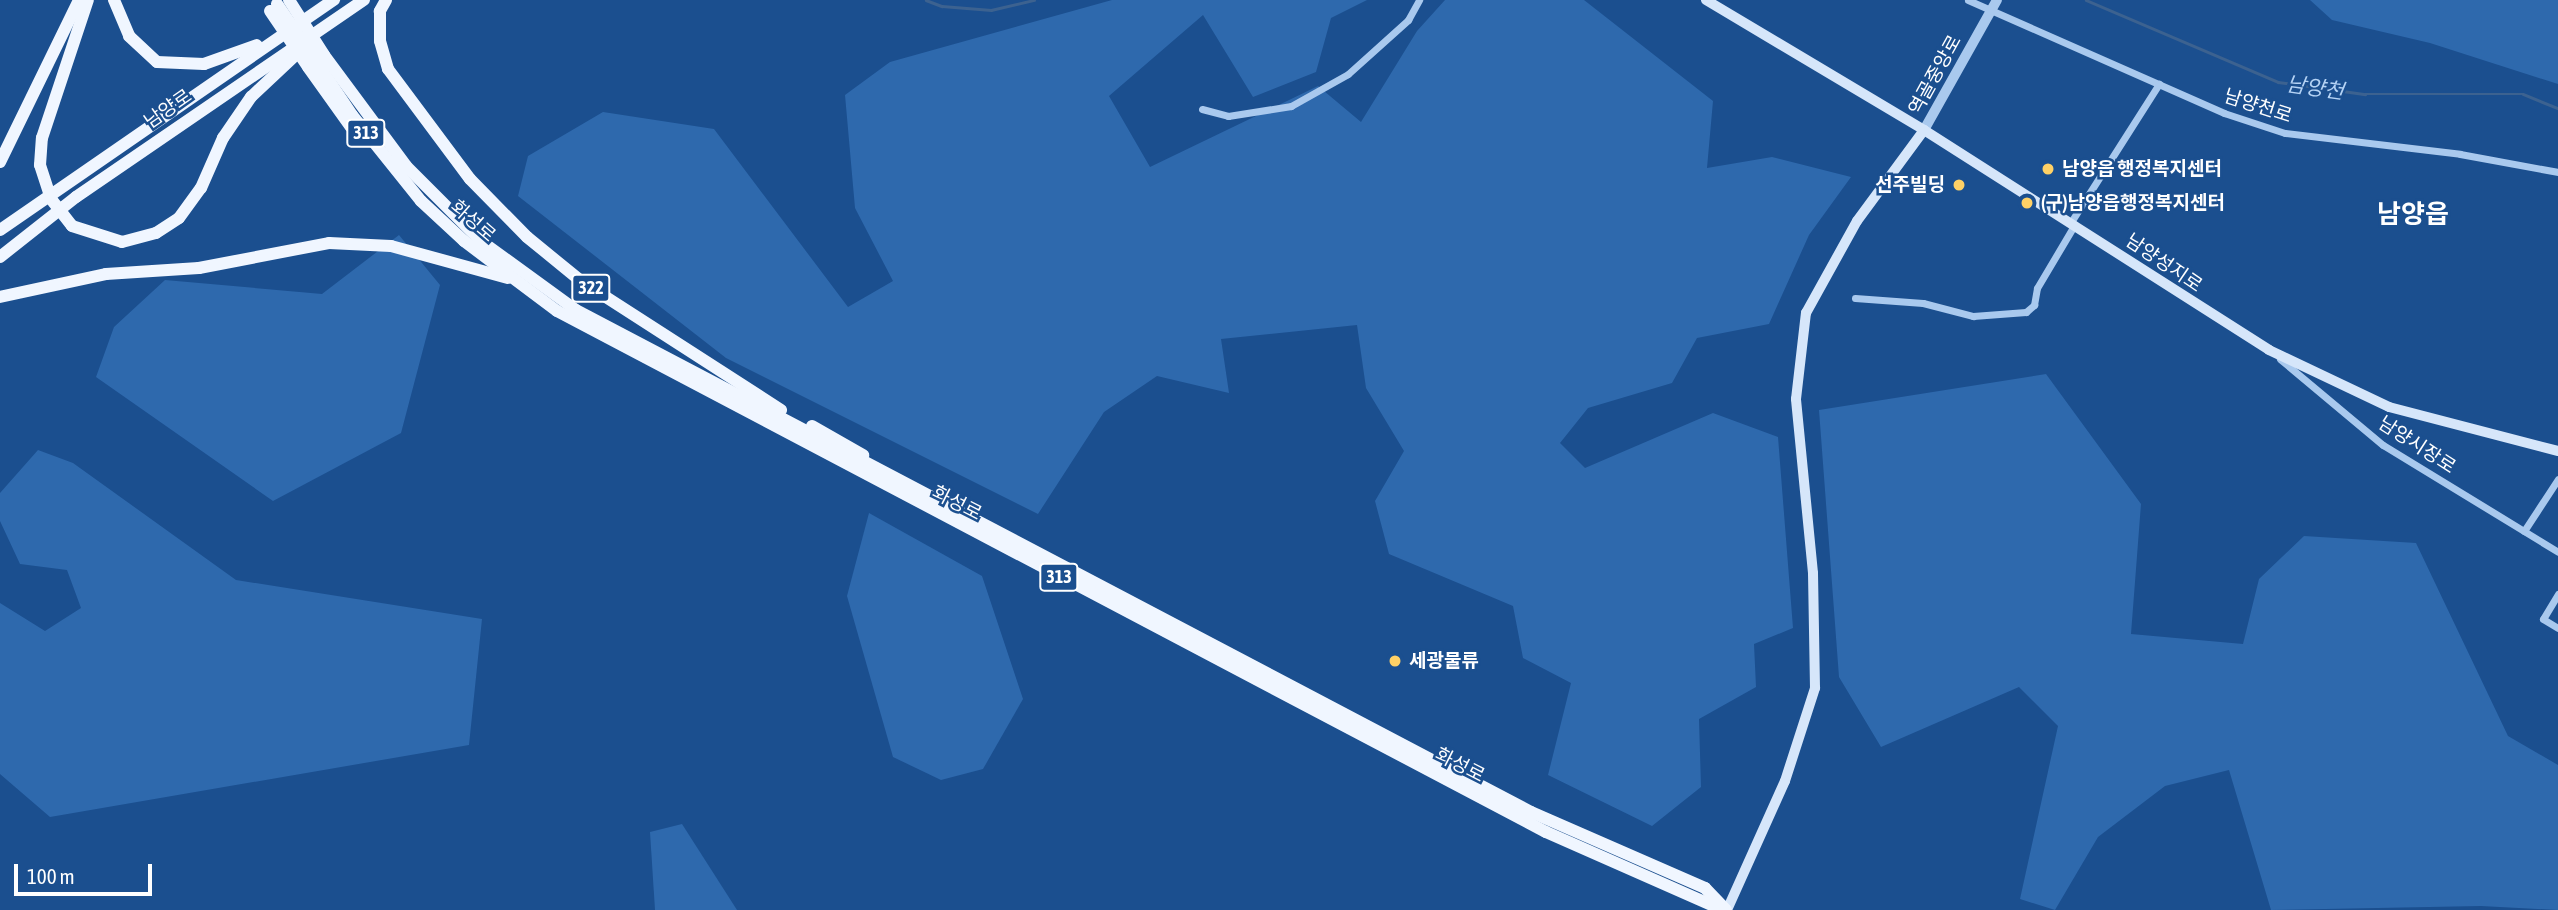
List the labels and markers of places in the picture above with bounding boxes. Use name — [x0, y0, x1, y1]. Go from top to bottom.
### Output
place label: 남양읍 행정복지센터 — [2062, 158, 2222, 180]
marker: 남양읍 행정복지센터 — [2040, 161, 2056, 177]
place label: 선주빌딩 — [1875, 174, 1945, 196]
marker: 선주빌딩 — [1951, 177, 1967, 193]
place label: (구)남양읍행정복지센터 — [2041, 192, 2225, 214]
marker: (구)남양읍행정복지센터 — [2019, 195, 2035, 211]
place label: 세광물류 — [1409, 650, 1479, 672]
marker: 세광물류 — [1387, 653, 1403, 669]

